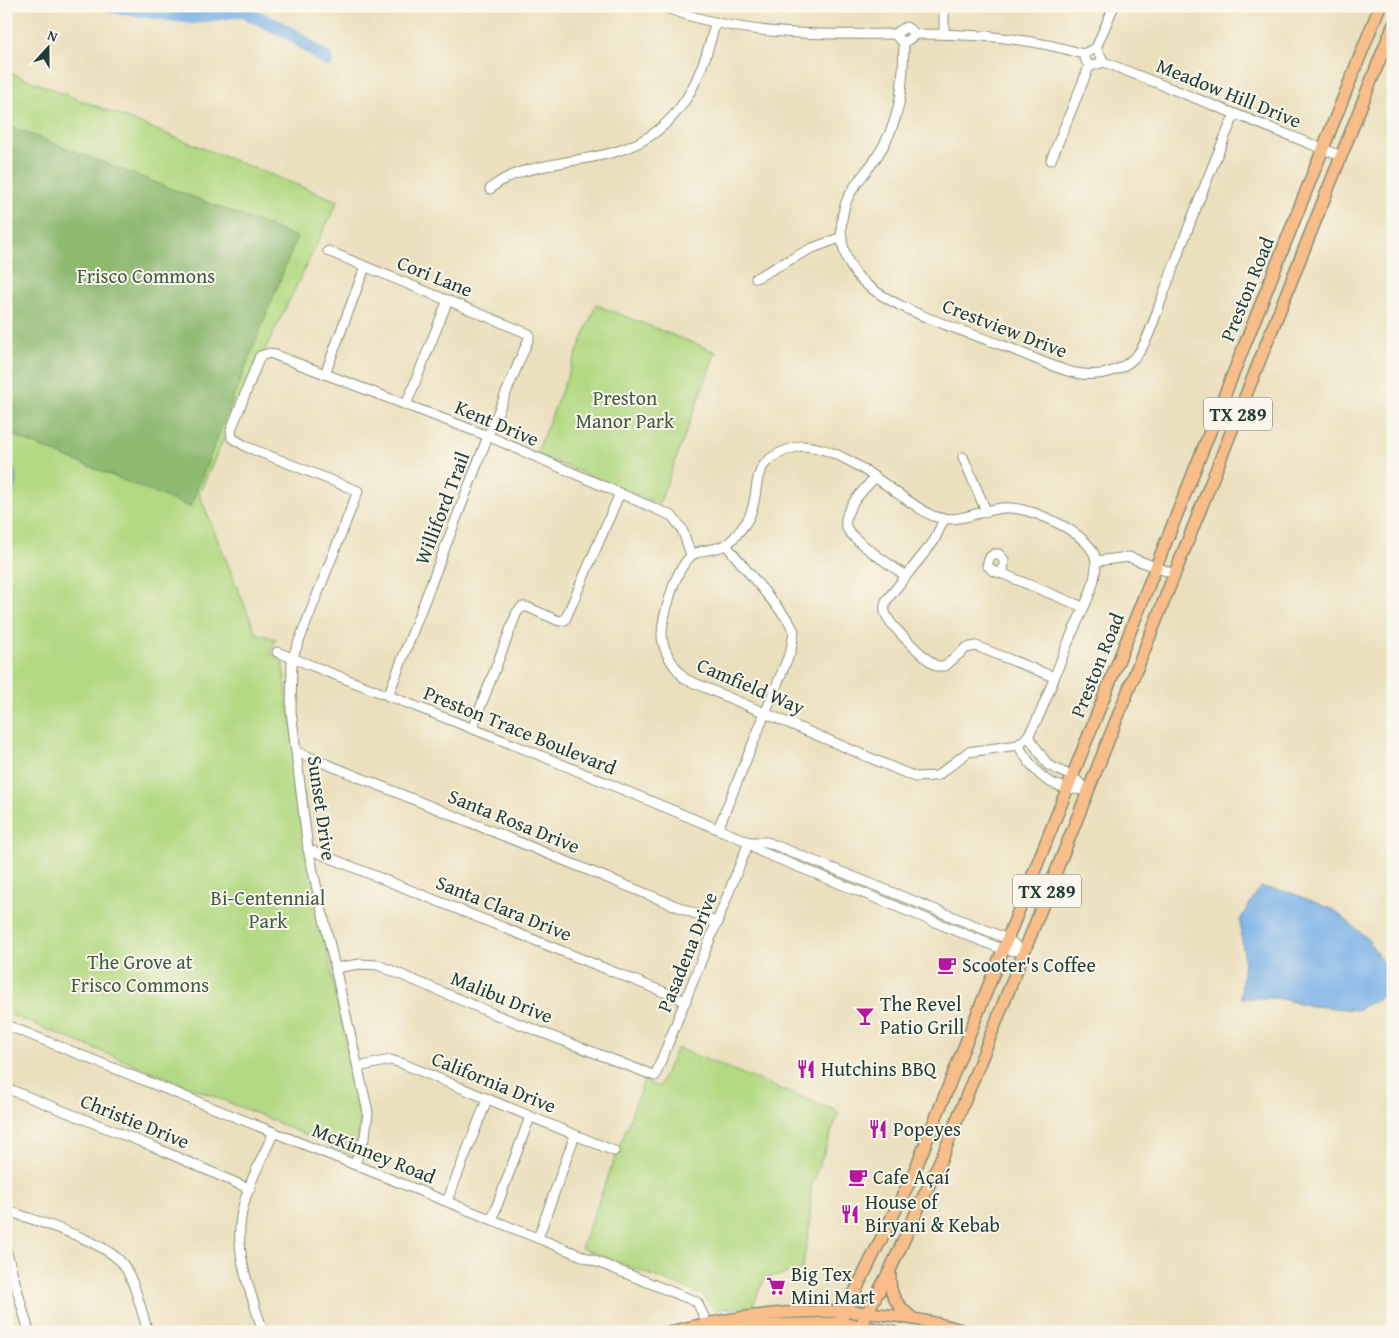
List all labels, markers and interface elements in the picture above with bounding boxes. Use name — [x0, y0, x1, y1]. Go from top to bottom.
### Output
north arrow — [22, 22, 72, 72]
text: N — [45, 25, 61, 47]
street label: Meadow Hill Drive — [1152, 50, 1306, 135]
street label: Preston Road — [1212, 232, 1281, 346]
street label: Cori Lane — [393, 247, 477, 304]
park label: Frisco Commons — [77, 261, 215, 290]
street label: Crestview Drive — [939, 290, 1072, 365]
park label: Preston Manor Park — [576, 383, 675, 435]
street label: Kent Drive — [451, 392, 544, 453]
road number: TX 289 — [1204, 398, 1272, 430]
street label: Williford Trail — [407, 447, 477, 569]
street label: Preston Road — [1062, 608, 1131, 722]
street label: Camfield Way — [693, 650, 810, 721]
street label: Preston Trace Boulevard — [420, 678, 621, 782]
street label: Sunset Drive — [301, 754, 344, 862]
street label: Santa Rosa Drive — [444, 781, 584, 860]
street label: Santa Clara Drive — [432, 867, 576, 948]
road number: TX 289 — [1013, 874, 1081, 908]
park label: Bi-Centennial Park — [211, 883, 326, 935]
street label: Pasadena Drive — [649, 887, 724, 1016]
park label: The Grove at Frisco Commons — [71, 947, 209, 999]
place label: Scooter's Coffee — [962, 950, 1096, 979]
cafe icon: Scooter's Coffee — [936, 954, 958, 976]
street label: Malibu Drive — [447, 963, 557, 1030]
place label: The Revel Patio Grill — [880, 989, 965, 1041]
bar icon: The Revel Patio Grill — [854, 1005, 876, 1027]
street label: California Drive — [428, 1043, 561, 1120]
place label: Hutchins BBQ — [821, 1054, 937, 1083]
restaurant icon: Hutchins BBQ — [795, 1058, 817, 1080]
street label: Christie Drive — [76, 1086, 194, 1156]
place label: Popeyes — [893, 1114, 961, 1143]
street label: McKinney Road — [308, 1115, 441, 1191]
restaurant icon: Popeyes — [867, 1118, 889, 1140]
place label: Cafe Açaí — [873, 1162, 950, 1191]
cafe icon: Cafe Açaí — [847, 1166, 869, 1188]
place label: House of Biryani & Kebab — [865, 1187, 1000, 1239]
restaurant icon: House of Biryani & Kebab — [839, 1203, 861, 1225]
place label: Big Tex Mini Mart — [791, 1259, 875, 1311]
supermarket icon: Big Tex Mini Mart — [765, 1275, 787, 1297]

